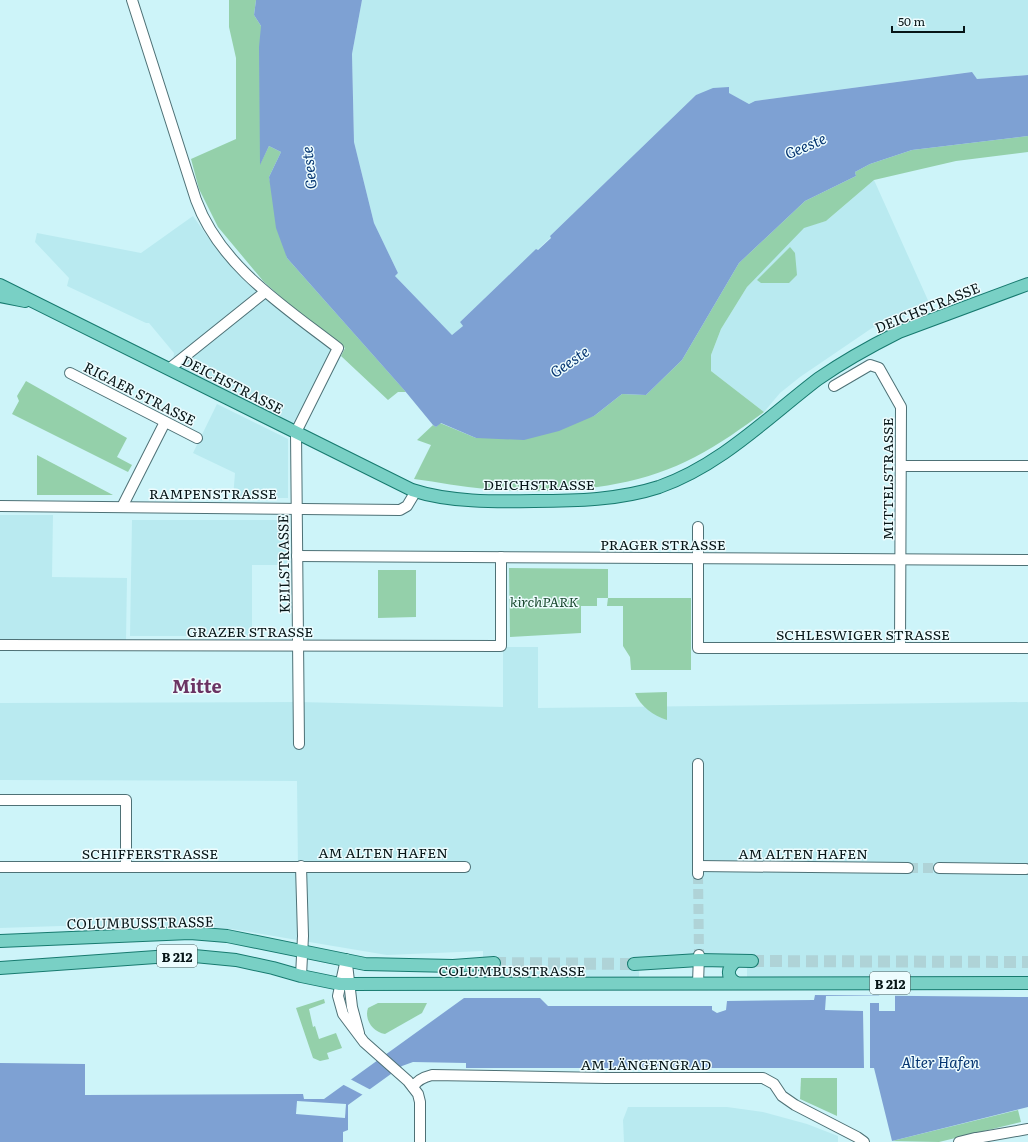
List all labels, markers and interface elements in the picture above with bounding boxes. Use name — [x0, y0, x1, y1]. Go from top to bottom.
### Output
scale bar — [892, 8, 964, 34]
text: 50 m — [898, 12, 925, 30]
water label: Geeste — [781, 126, 829, 164]
water label: Geeste — [294, 145, 322, 191]
street label: DEICHSTRASSE — [872, 277, 982, 337]
water label: Geeste — [545, 339, 593, 383]
street label: DEICHSTRASSE — [179, 350, 287, 418]
street label: RIGAER STRASSE — [81, 356, 199, 430]
street label: MITTELSTRASSE — [877, 418, 897, 540]
street label: DEICHSTRASSE — [483, 474, 595, 494]
street label: RAMPENSTRASSE — [149, 483, 277, 503]
street label: KEILSTRASSE — [272, 515, 294, 613]
street label: PRAGER STRASSE — [600, 534, 726, 554]
park label: kirchPARK — [510, 591, 578, 611]
street label: GRAZER STRASSE — [187, 621, 313, 641]
street label: SCHLESWIGER STRASSE — [776, 624, 950, 644]
district label: Mitte — [172, 672, 222, 699]
street label: AM ALTEN HAFEN — [318, 842, 448, 862]
street label: SCHIFFERSTRASSE — [82, 843, 218, 863]
street label: AM ALTEN HAFEN — [738, 843, 868, 863]
street label: COLUMBUSSTRASSE — [66, 911, 214, 933]
road number: B 212 — [157, 945, 197, 967]
street label: COLUMBUSSTRASSE — [439, 960, 586, 980]
road number: B 212 — [870, 972, 910, 994]
water label: Alter Hafen — [901, 1050, 979, 1073]
street label: AM LÄNGENGRAD — [581, 1054, 712, 1074]

